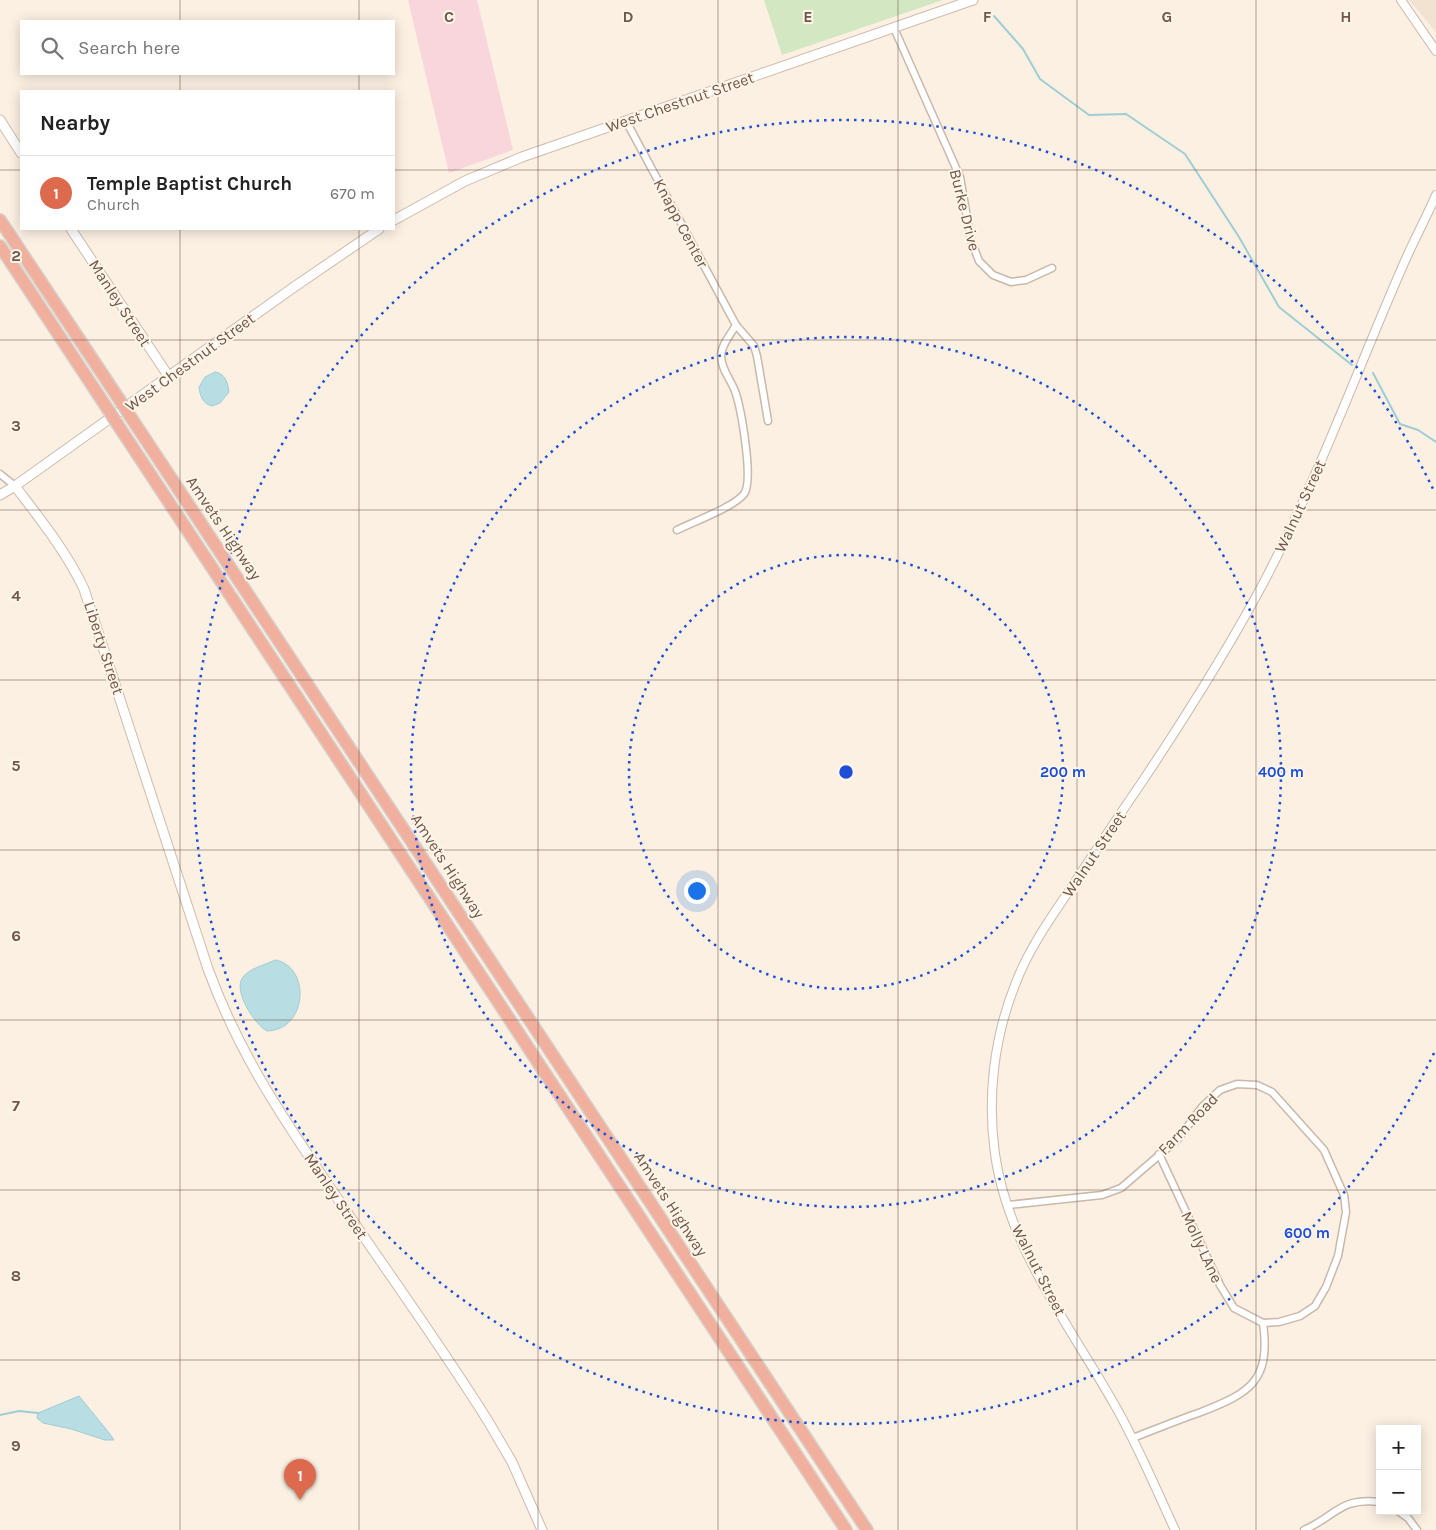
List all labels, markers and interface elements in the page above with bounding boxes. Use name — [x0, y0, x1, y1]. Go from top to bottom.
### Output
text: C — [444, 7, 454, 26]
text: D — [623, 7, 634, 26]
text: E — [803, 7, 813, 26]
text: F — [983, 7, 992, 26]
text: G — [1162, 7, 1172, 26]
text: H — [1340, 7, 1352, 26]
search box — [20, 20, 395, 75]
icon: search — [38, 34, 66, 62]
text: Search here — [78, 37, 180, 59]
street label: West Chestnut Street — [603, 68, 757, 136]
text: Nearby — [40, 111, 110, 135]
street label: Burke Drive — [946, 167, 984, 253]
text: Temple Baptist Church — [87, 173, 292, 195]
street label: Knapp Center — [650, 175, 713, 271]
text: 1 — [53, 184, 59, 203]
text: 670 m — [330, 184, 375, 203]
text: Church — [87, 195, 140, 214]
text: 2 — [11, 246, 21, 265]
street label: Manley Street — [85, 256, 155, 350]
street label: West Chestnut Street — [122, 309, 258, 415]
text: 3 — [11, 416, 21, 435]
street label: Walnut Street — [1270, 457, 1330, 555]
street label: Amvets Highway — [182, 473, 266, 584]
text: 4 — [11, 586, 21, 605]
street label: Liberty Street — [80, 599, 128, 697]
text: 5 — [11, 756, 21, 775]
centre of rings — [837, 763, 855, 781]
text: 200 m — [1040, 763, 1086, 781]
text: 400 m — [1258, 763, 1304, 781]
street label: Walnut Street — [1058, 807, 1130, 901]
street label: Amvets Highway — [407, 810, 489, 922]
your location — [684, 878, 710, 904]
text: 6 — [11, 926, 21, 945]
street label: Farm Road — [1154, 1089, 1222, 1159]
text: 7 — [12, 1096, 20, 1115]
street label: Amvets Highway — [630, 1148, 712, 1260]
street label: Manley Street — [300, 1149, 372, 1243]
street label: Molly LAne — [1177, 1208, 1227, 1286]
street label: Walnut Street — [1008, 1221, 1070, 1319]
text: 600 m — [1284, 1224, 1330, 1242]
text: 8 — [11, 1266, 21, 1285]
map controls — [1376, 1425, 1421, 1515]
button: + — [1376, 1425, 1421, 1470]
text: 9 — [11, 1436, 21, 1455]
pin: 1 — [284, 1459, 316, 1500]
button: − — [1376, 1470, 1421, 1515]

